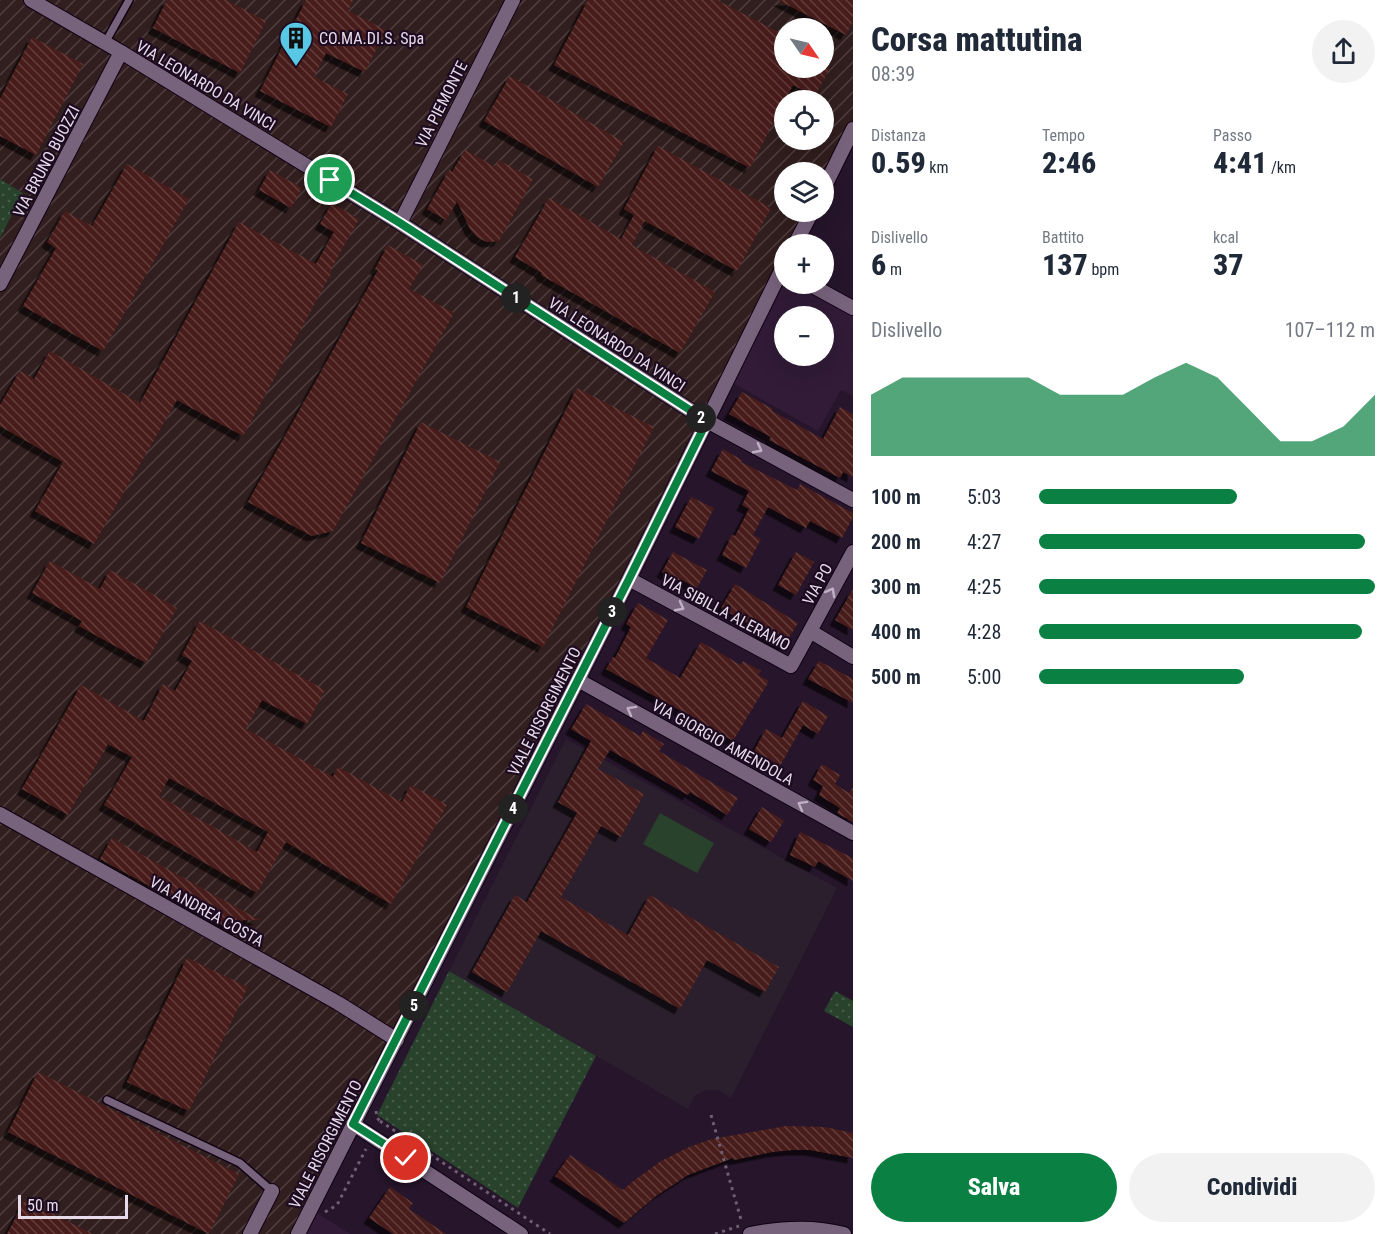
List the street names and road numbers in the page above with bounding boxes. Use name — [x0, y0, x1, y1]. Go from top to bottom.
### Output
street label: VIA LEONARDO DA VINCI — [133, 36, 279, 135]
street label: VIA PIEMONTE — [412, 58, 471, 151]
street label: VIA BRUNO BUOZZI — [9, 102, 84, 220]
street label: VIA LEONARDO DA VINCI — [545, 293, 689, 396]
street label: VIA PO — [798, 560, 837, 608]
street label: VIA SIBILLA ALERAMO — [658, 570, 794, 655]
street label: VIALE RISORGIMENTO — [504, 644, 585, 779]
street label: VIA GIORGIO AMENDOLA — [649, 696, 797, 789]
street label: VIA ANDREA COSTA — [146, 872, 267, 951]
street label: VIALE RISORGIMENTO — [285, 1077, 366, 1212]

